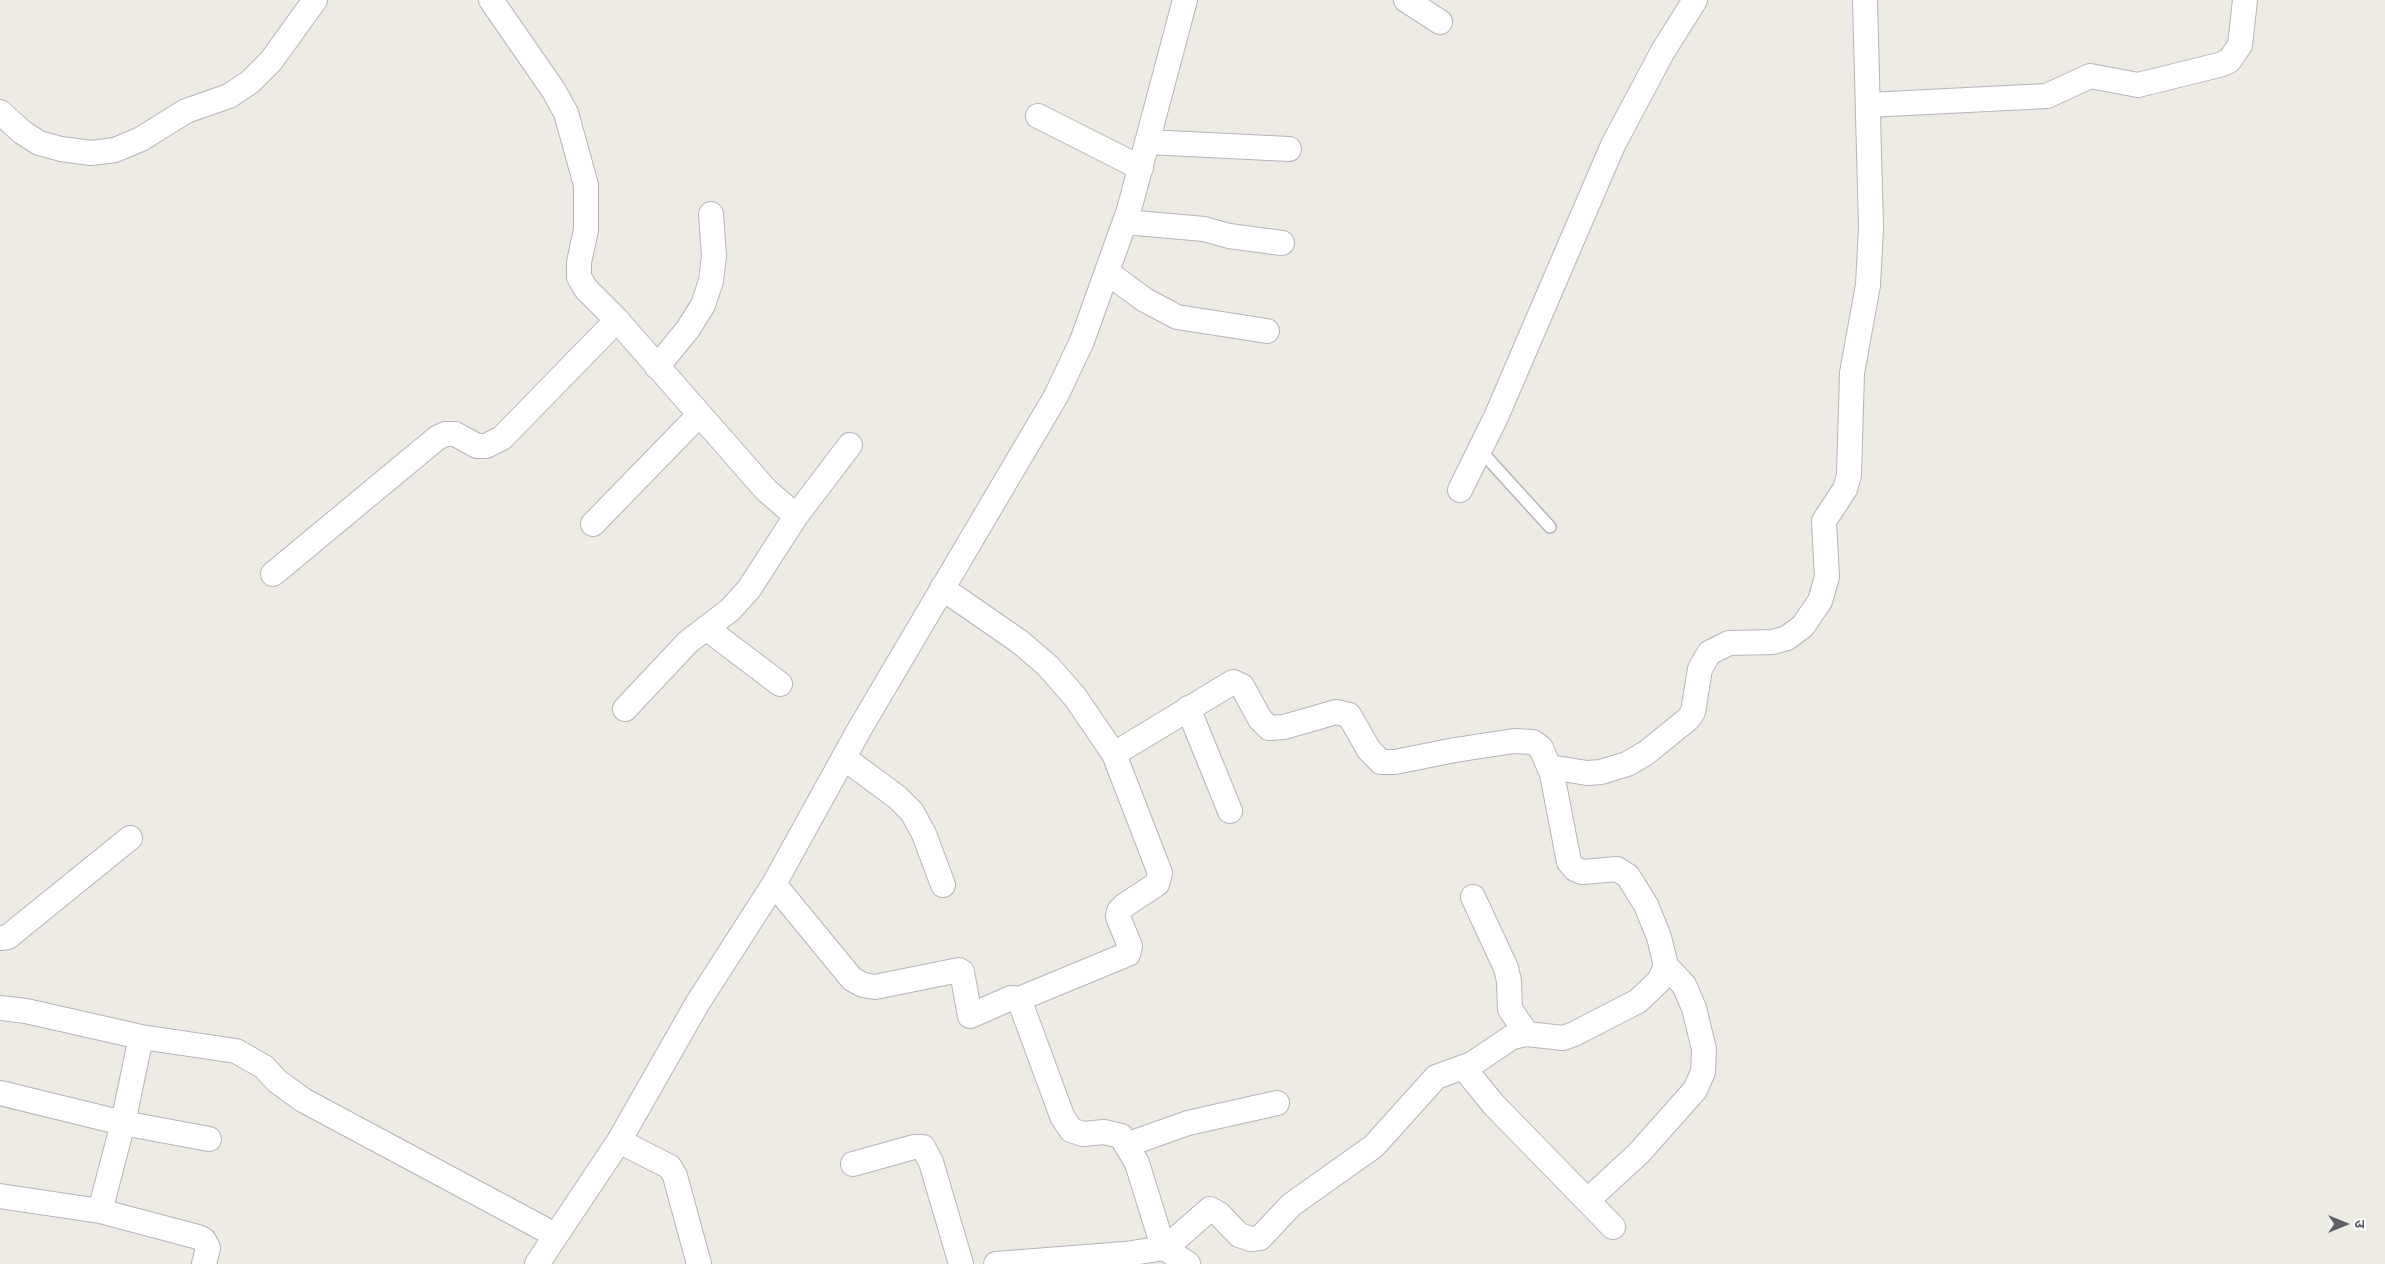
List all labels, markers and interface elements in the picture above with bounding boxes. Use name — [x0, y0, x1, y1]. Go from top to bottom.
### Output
north arrow — [2320, 1199, 2370, 1249]
text: उ — [2352, 1220, 2368, 1228]

